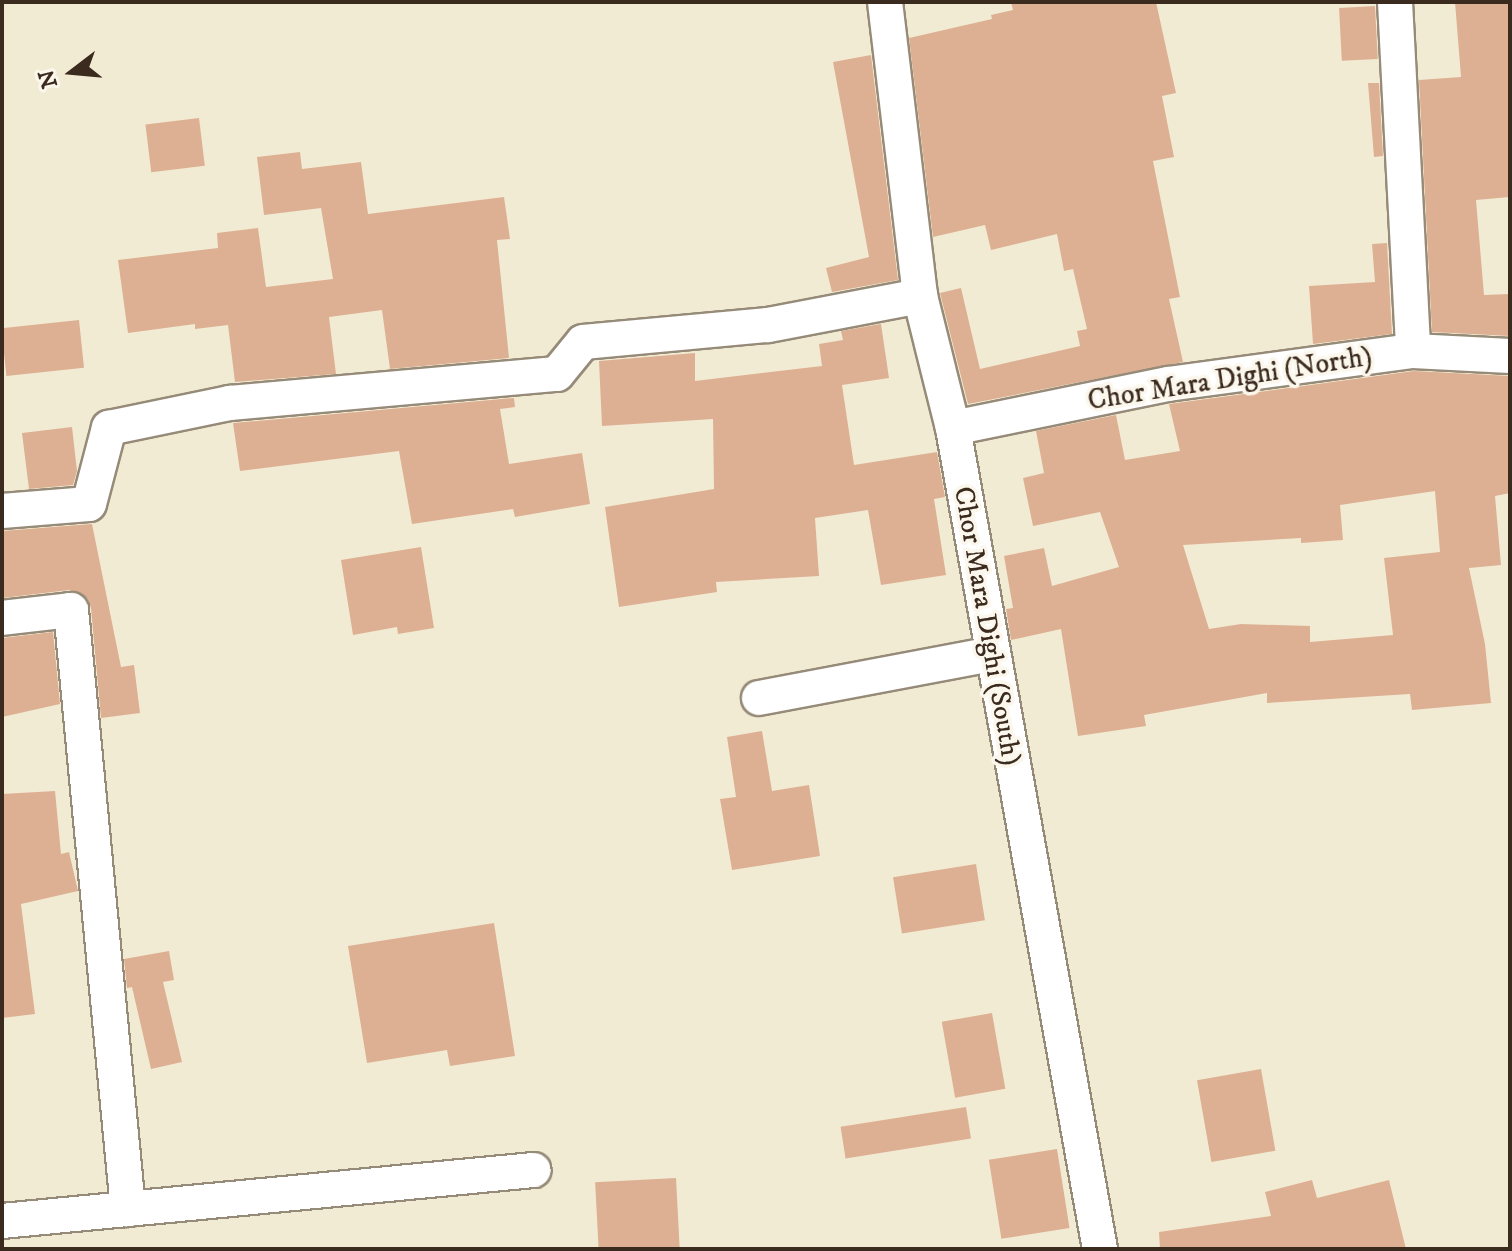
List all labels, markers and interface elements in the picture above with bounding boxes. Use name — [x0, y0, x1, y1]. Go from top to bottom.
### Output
north arrow — [32, 32, 112, 112]
text: N — [33, 66, 64, 91]
street label: Chor Mara Dighi (North) — [1085, 340, 1375, 418]
street label: Chor Mara Dighi (South) — [946, 484, 1028, 768]

